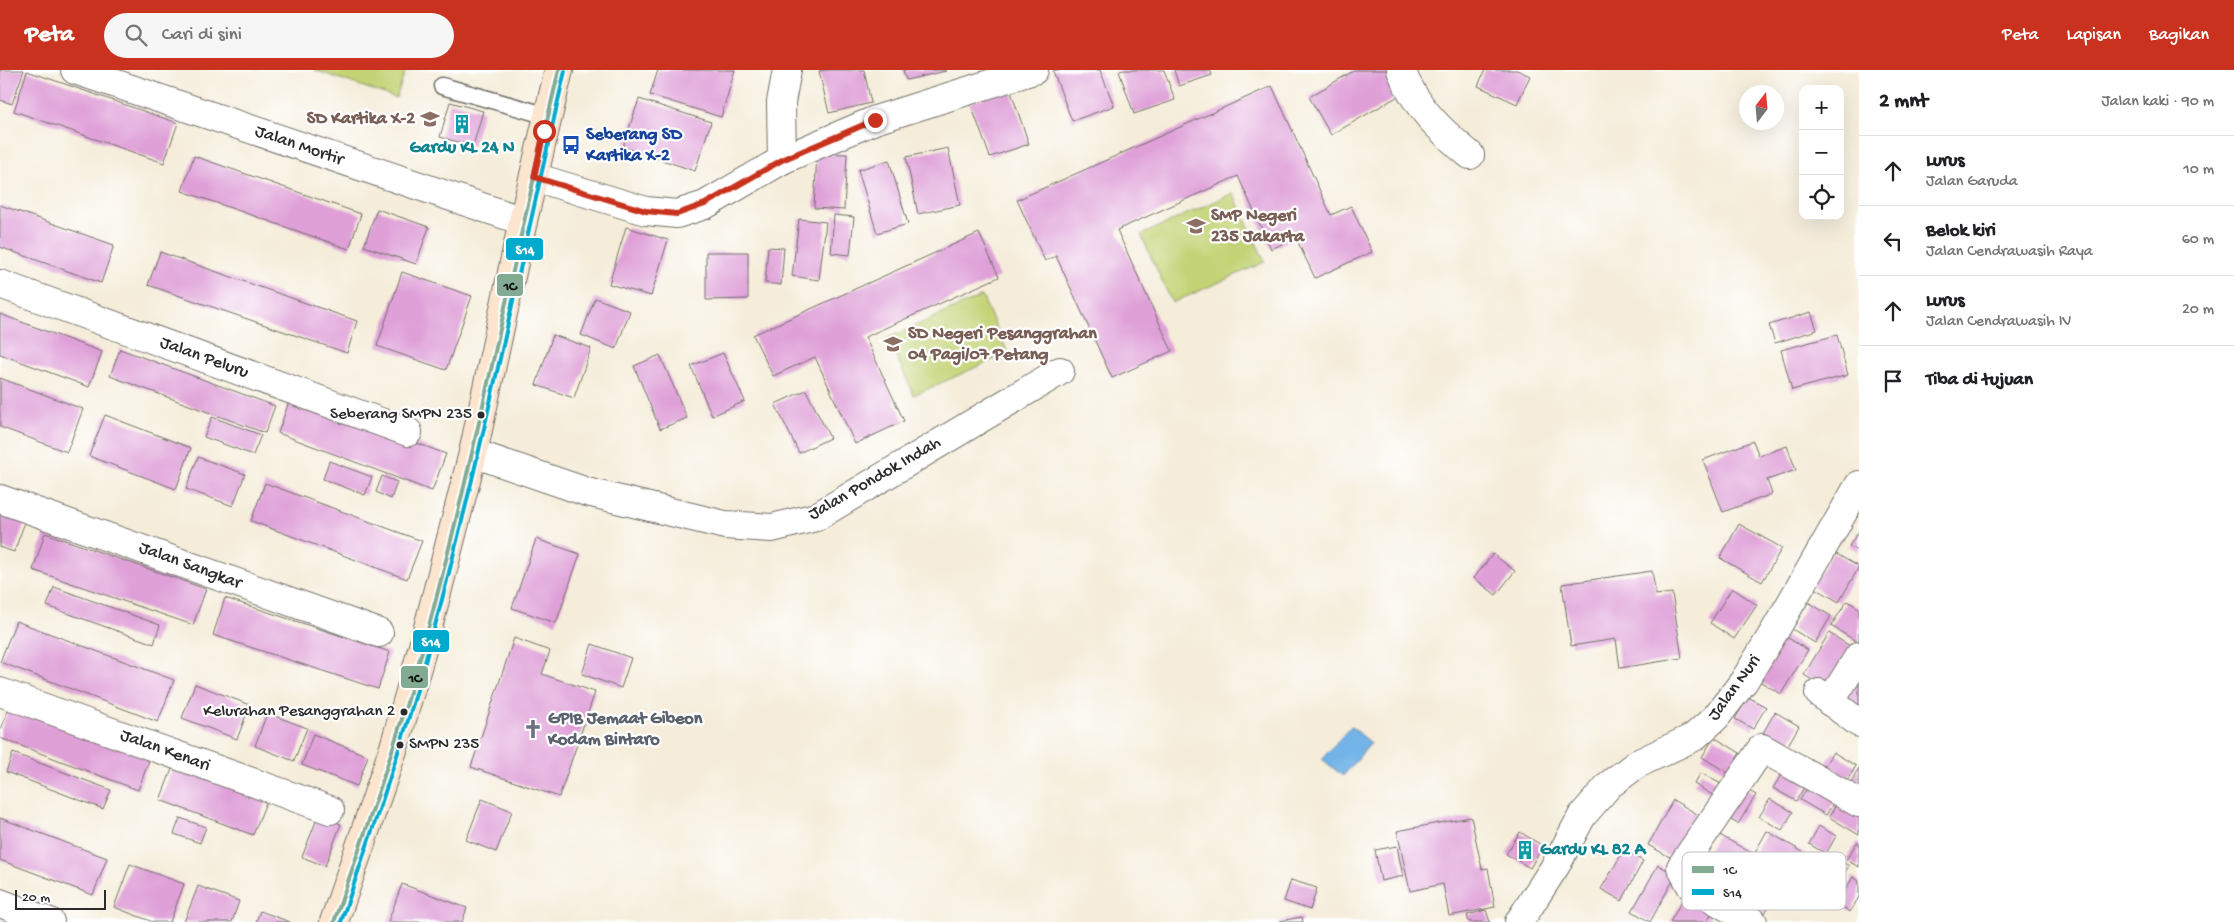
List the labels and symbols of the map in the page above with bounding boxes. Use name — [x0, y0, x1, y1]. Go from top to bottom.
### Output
north arrow — [1739, 85, 1784, 130]
school or university icon: SD Kartika X-2 — [419, 108, 441, 130]
place label: SD Kartika X-2 — [307, 109, 415, 130]
route end — [864, 109, 887, 132]
building icon: Gardu KL 24 N — [451, 113, 473, 135]
route start — [533, 120, 556, 143]
street label: Jalan Mortir — [252, 121, 348, 171]
place label: Seberang SD Kartika X-2 — [585, 125, 683, 167]
bus stop icon: Seberang SD Kartika X-2 — [560, 134, 582, 156]
place label: Gardu KL 24 N — [409, 138, 515, 159]
place label: SMP Negeri 235 Jakarta — [1211, 206, 1305, 248]
school or university icon: SMP Negeri 235 Jakarta — [1185, 215, 1207, 237]
line badge: S14 — [505, 237, 544, 261]
text: S14 — [516, 243, 535, 260]
line badge: 1C — [496, 273, 524, 297]
text: 1C — [502, 279, 518, 296]
place label: SD Negeri Pesanggrahan 04 Pagi/07 Petang — [908, 324, 1097, 366]
street label: Jalan Peluru — [157, 332, 252, 384]
school or university icon: SD Negeri Pesanggrahan 04 Pagi/07 Petang — [882, 333, 904, 355]
place label: Seberang SMPN 235 — [330, 405, 472, 425]
marker: Seberang SMPN 235 — [476, 410, 486, 420]
street label: Jalan Pondok Indah — [805, 432, 945, 525]
street label: Jalan Sangkar — [136, 538, 246, 595]
line badge: S14 — [412, 629, 450, 653]
text: S14 — [422, 635, 441, 652]
street label: Jalan Nuri — [1704, 651, 1766, 725]
line badge: 1C — [400, 665, 429, 689]
text: 1C — [407, 671, 423, 688]
place label: Kelurahan Pesanggrahan 2 — [203, 702, 395, 722]
marker: Kelurahan Pesanggrahan 2 — [399, 707, 409, 717]
place label: GPIB Jemaat Gibeon Kodam Bintaro — [547, 709, 703, 751]
church icon: GPIB Jemaat Gibeon Kodam Bintaro — [522, 718, 544, 740]
street label: Jalan Kenari — [117, 725, 213, 777]
place label: SMPN 235 — [409, 735, 479, 755]
marker: SMPN 235 — [395, 740, 405, 750]
building icon: Gardu KL 82 A — [1514, 839, 1536, 861]
place label: Gardu KL 82 A — [1540, 840, 1647, 861]
legend — [1682, 852, 1846, 910]
text: 1C — [1722, 863, 1738, 880]
text: S14 — [1723, 886, 1742, 903]
scale bar — [15, 887, 106, 910]

